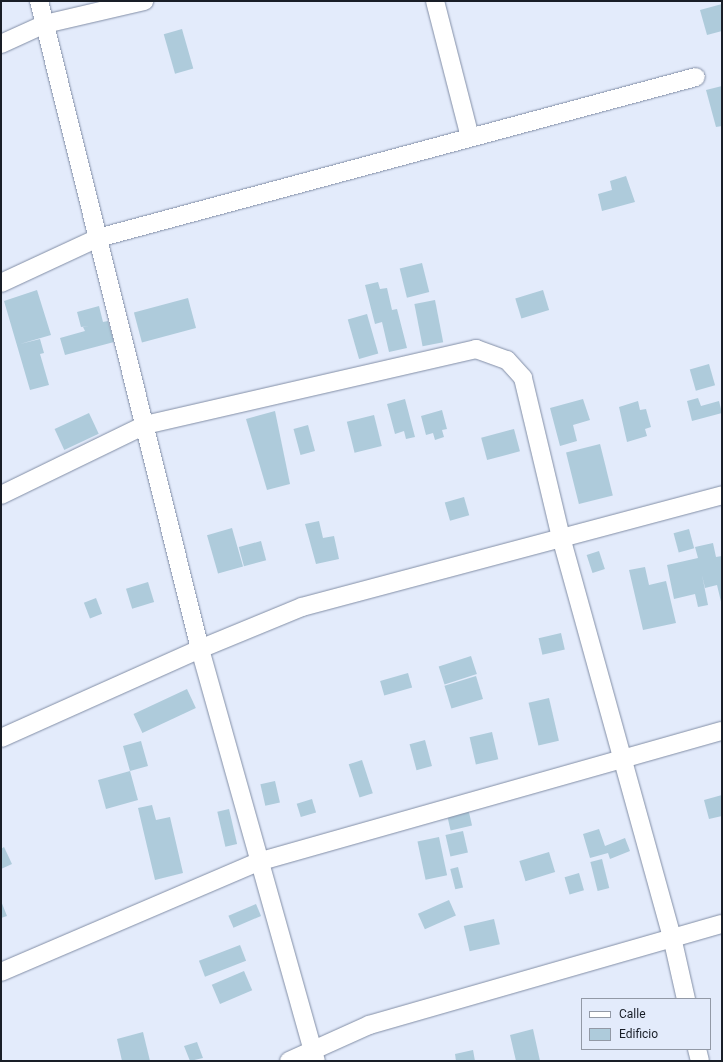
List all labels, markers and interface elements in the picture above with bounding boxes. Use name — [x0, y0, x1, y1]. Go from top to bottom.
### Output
legend — [581, 998, 711, 1050]
text: Calle — [619, 1007, 646, 1021]
text: Edificio — [619, 1027, 658, 1041]

